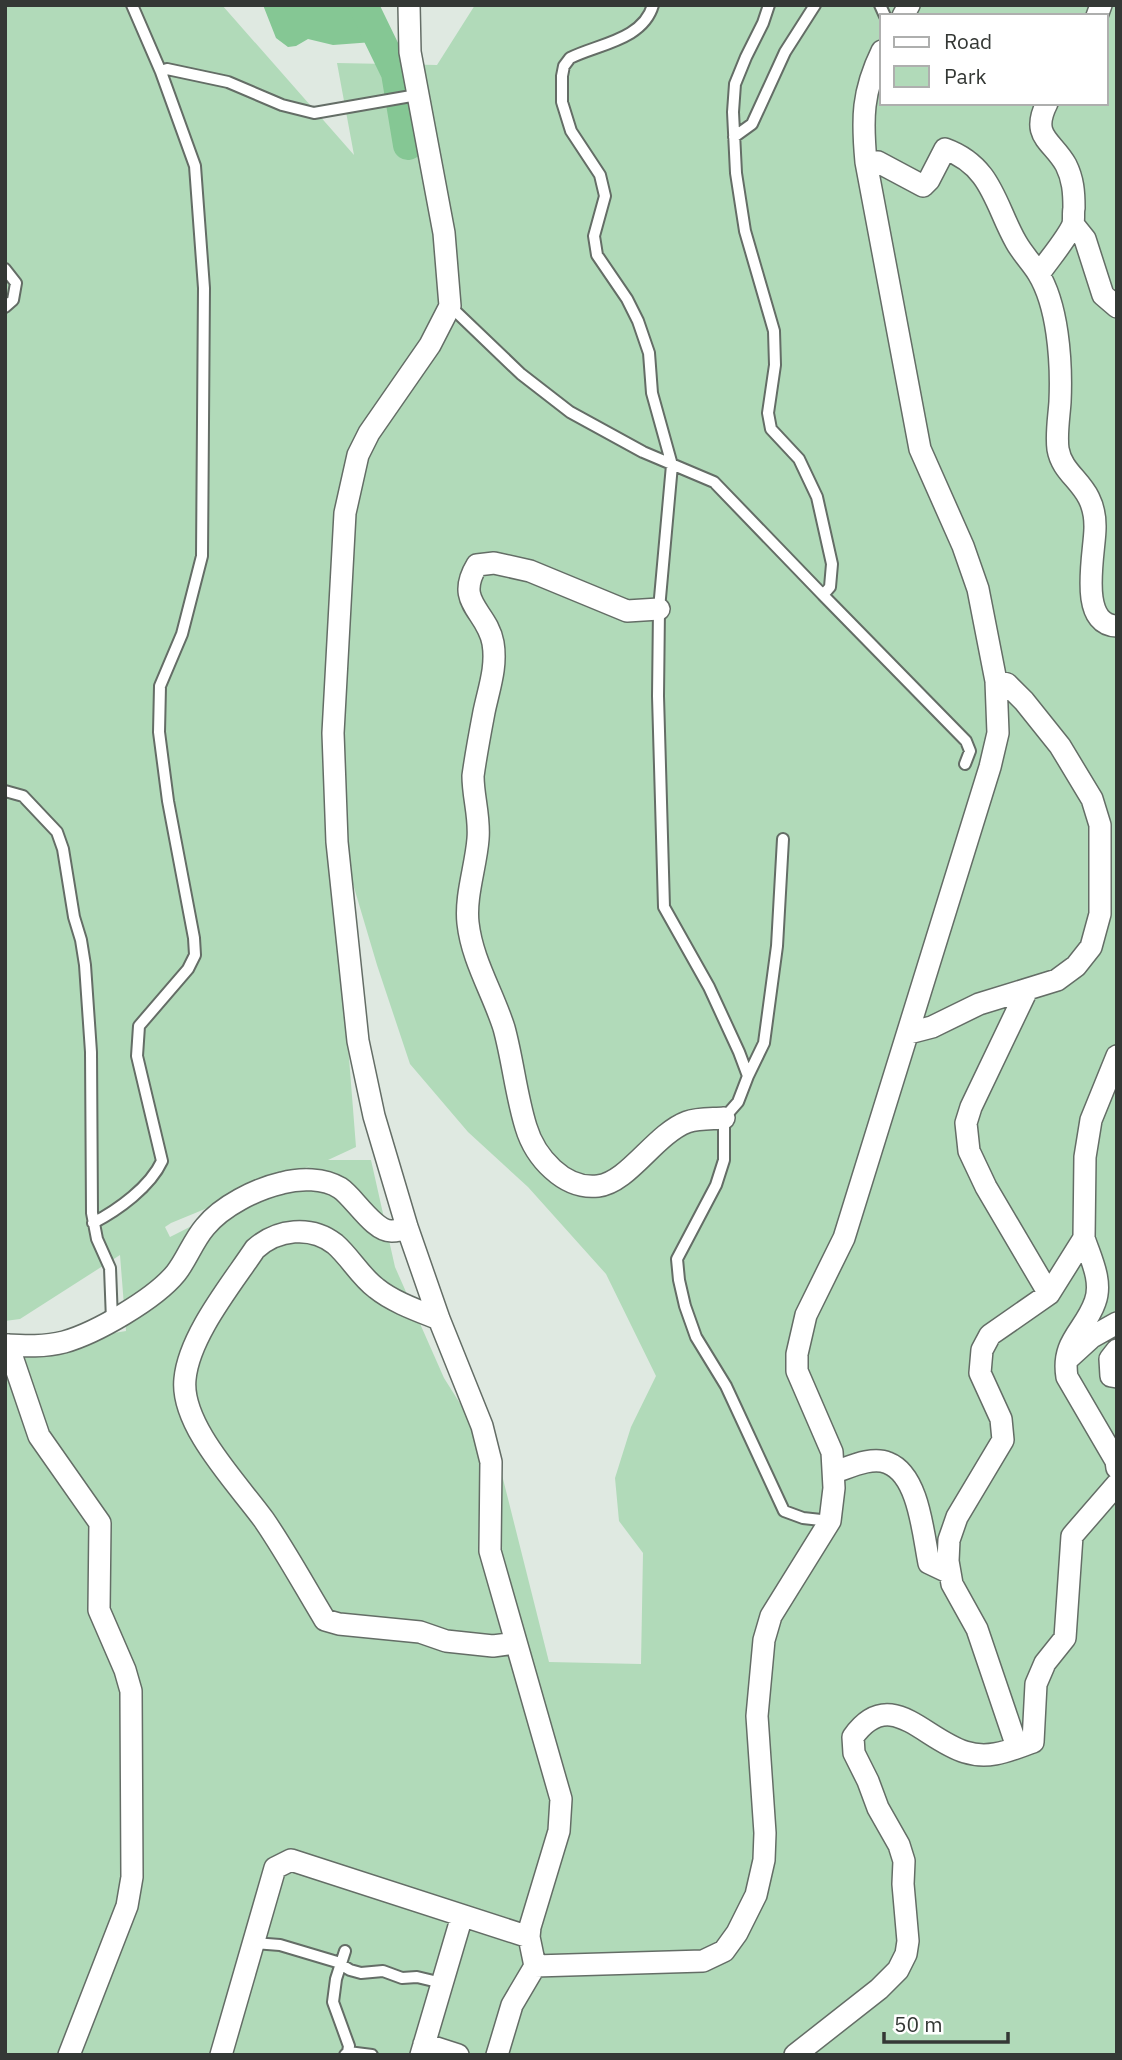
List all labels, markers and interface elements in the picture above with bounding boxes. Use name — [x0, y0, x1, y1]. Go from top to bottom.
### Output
legend — [880, 14, 1108, 105]
text: Road — [944, 27, 992, 55]
text: Park — [944, 62, 987, 90]
scale bar — [884, 2000, 1008, 2044]
text: 50 m — [894, 2010, 943, 2038]

